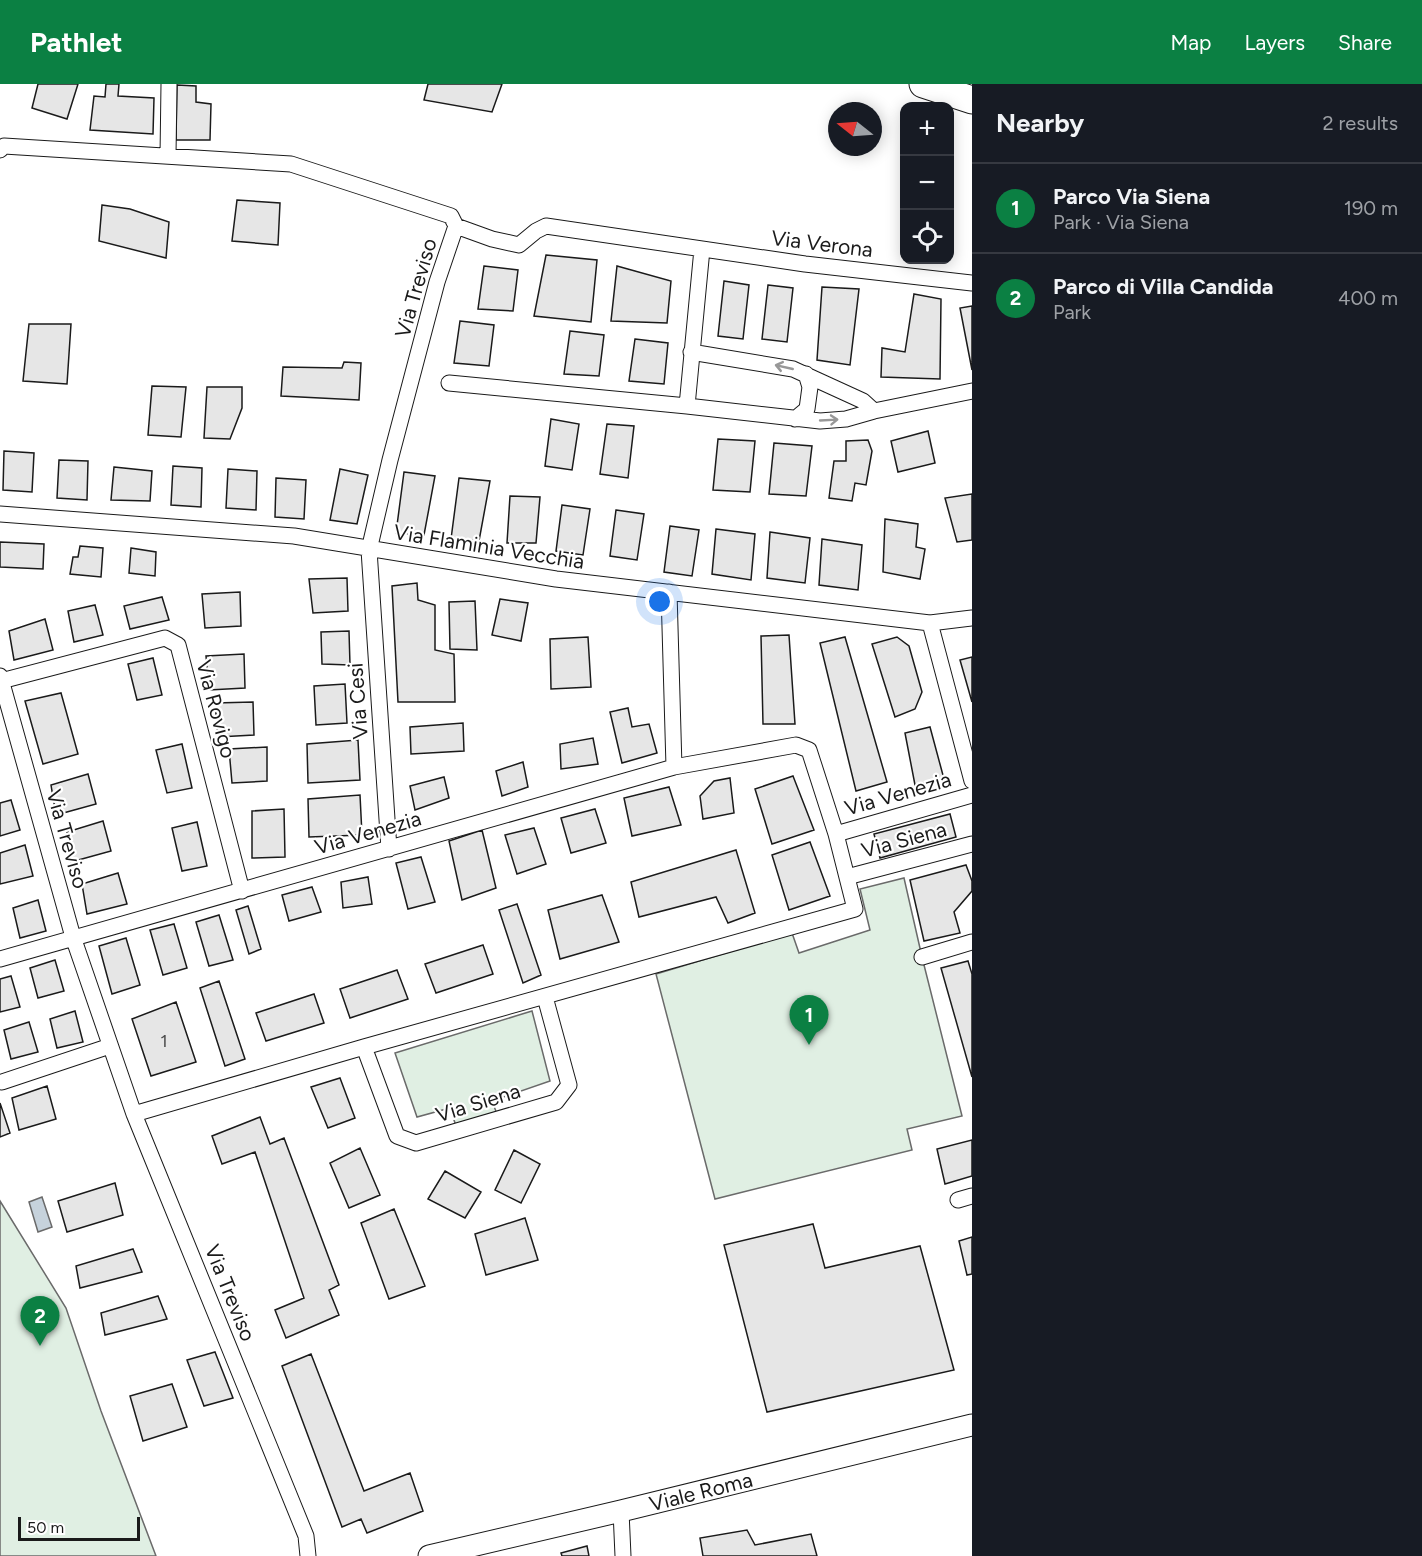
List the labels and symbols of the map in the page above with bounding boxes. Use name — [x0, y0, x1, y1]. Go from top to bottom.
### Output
north arrow — [828, 102, 882, 156]
street label: Via Verona — [770, 225, 874, 262]
street label: Via Treviso — [389, 235, 442, 340]
one-way arrow — [775, 361, 794, 372]
one-way arrow — [818, 415, 838, 426]
street label: Via Flaminia Vecchia — [392, 519, 586, 574]
your location — [645, 587, 674, 616]
street label: Via Rovigo — [191, 657, 242, 761]
street label: Via Cesi — [342, 662, 373, 740]
street label: Via Venezia — [842, 766, 954, 821]
street label: Via Treviso — [41, 786, 94, 891]
street label: Via Venezia — [312, 805, 424, 860]
street label: Via Siena — [859, 816, 949, 863]
pin: 1 — [790, 996, 828, 1045]
house number: 1 — [160, 1030, 168, 1052]
street label: Via Siena — [433, 1078, 523, 1127]
street label: Via Treviso — [200, 1241, 261, 1345]
pin: 2 — [20, 1296, 60, 1346]
street label: Viale Roma — [647, 1467, 755, 1516]
scale bar — [18, 1514, 140, 1542]

